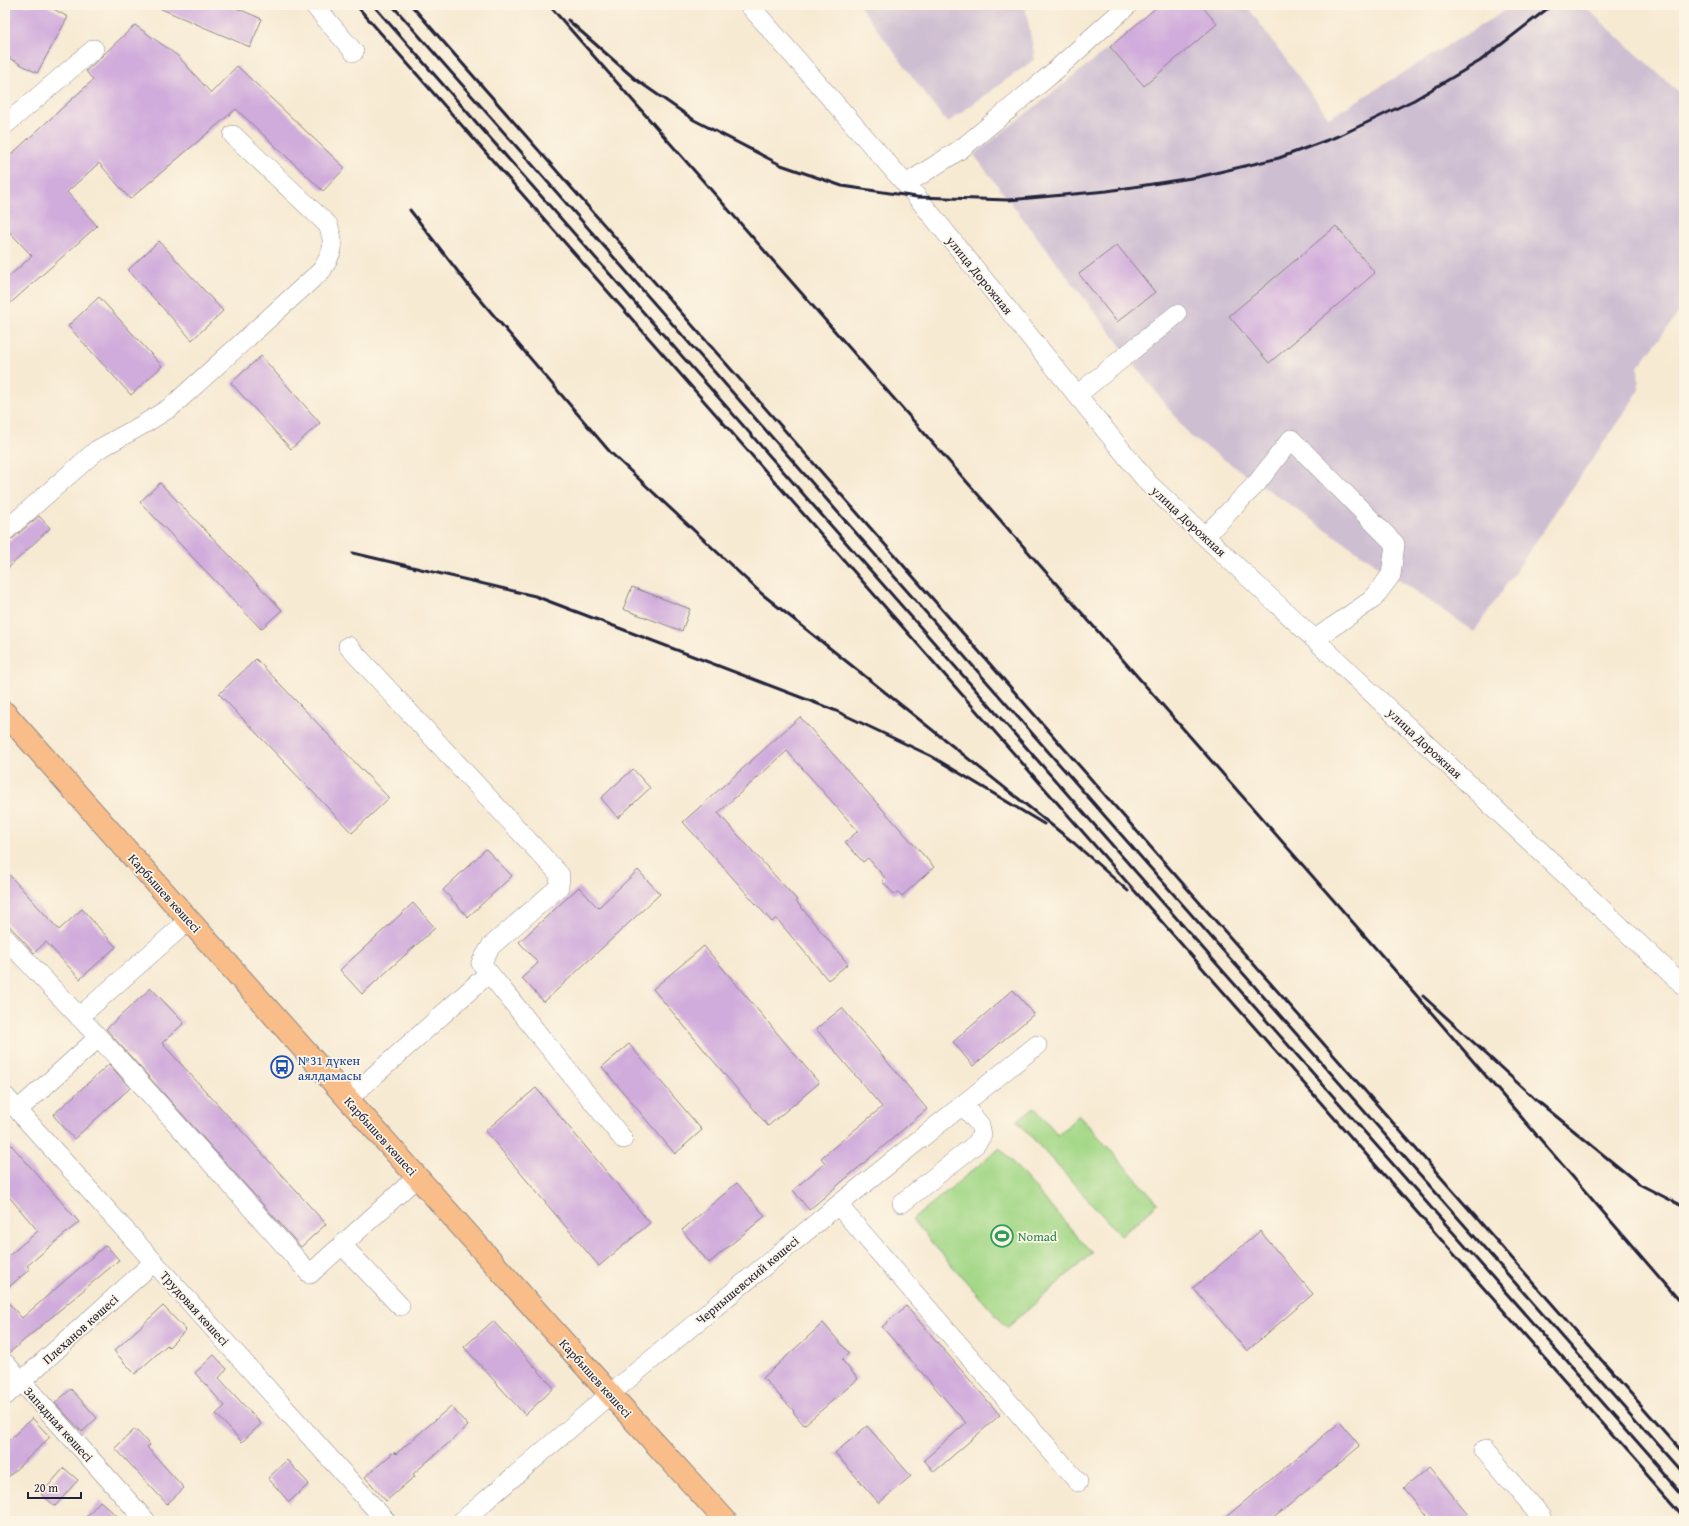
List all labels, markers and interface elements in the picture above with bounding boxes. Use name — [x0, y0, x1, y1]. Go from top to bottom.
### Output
street label: улица Дорожная — [941, 231, 1018, 319]
street label: улица Дорожная — [1146, 481, 1231, 561]
street label: улица Дорожная — [1382, 703, 1467, 783]
street label: Карбышев көшесі — [124, 849, 206, 937]
place label: №31 дүкен аялдамасы — [298, 1051, 362, 1085]
bus stop icon: №31 дүкен аялдамасы — [269, 1054, 295, 1080]
street label: Карбышев көшесі — [340, 1092, 422, 1180]
sports icon: Nomad — [989, 1223, 1015, 1249]
place label: Nomad — [1018, 1227, 1057, 1246]
street label: Чернышевский көшесі — [692, 1231, 803, 1329]
street label: Трудовая көшесі — [156, 1267, 234, 1350]
street label: Плеханов көшесі — [38, 1290, 123, 1369]
street label: Карбышев көшесі — [555, 1334, 637, 1422]
street label: Западная көшесі — [20, 1383, 98, 1466]
scale bar — [28, 1474, 81, 1500]
text: 20 m — [34, 1479, 58, 1496]

